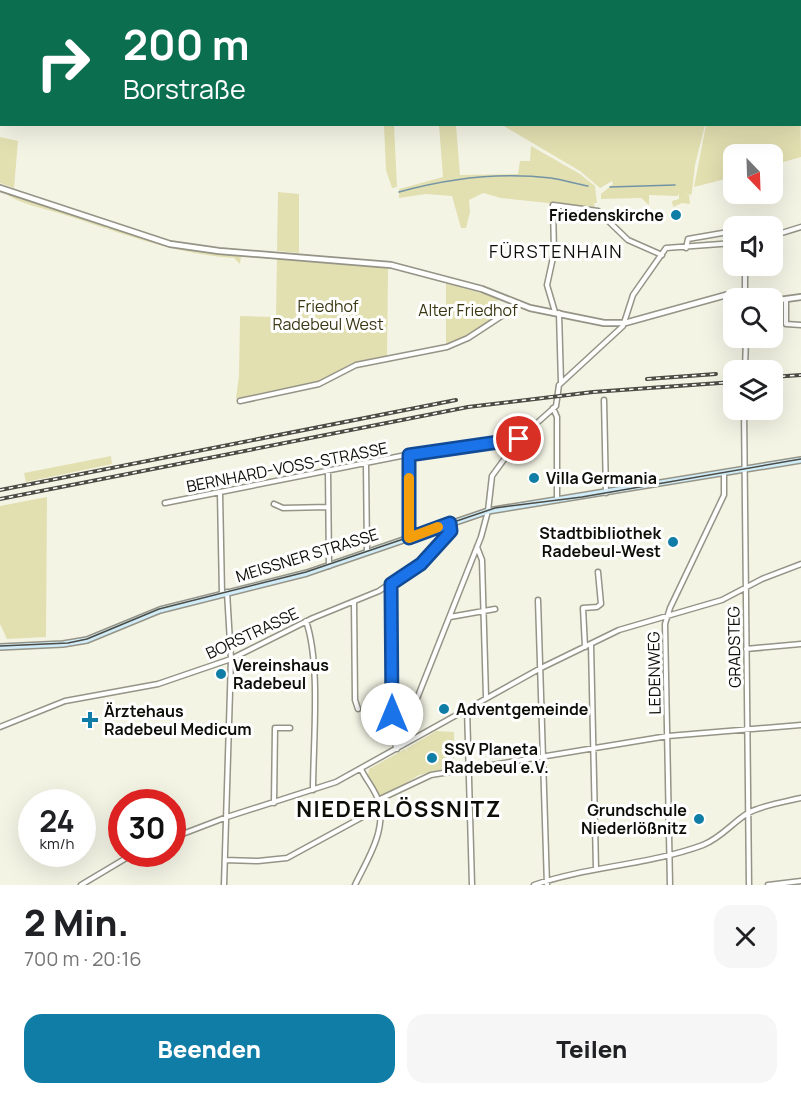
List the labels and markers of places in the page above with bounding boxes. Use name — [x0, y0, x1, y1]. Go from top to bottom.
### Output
place label: Friedenskirche — [549, 204, 664, 226]
marker: Friedenskirche — [669, 208, 683, 222]
pin — [493, 413, 544, 464]
place label: Villa Germania — [546, 467, 657, 489]
marker: Villa Germania — [527, 471, 541, 485]
place label: Stadtbibliothek Radebeul-West — [539, 522, 661, 562]
marker: Stadtbibliothek Radebeul-West — [666, 535, 680, 549]
place label: Vereinshaus Radebeul — [233, 654, 329, 694]
marker: Vereinshaus Radebeul — [214, 667, 228, 681]
place label: Adventgemeinde — [456, 698, 589, 720]
place label: Ärztehaus Radebeul Medicum — [104, 700, 252, 740]
marker: Adventgemeinde — [437, 702, 451, 716]
marker: Ärztehaus Radebeul Medicum — [81, 711, 99, 729]
place label: SSV Planeta Radebeul e.V. — [444, 738, 549, 778]
marker: SSV Planeta Radebeul e.V. — [425, 751, 439, 765]
place label: Grundschule Niederlößnitz — [581, 799, 687, 839]
marker: Grundschule Niederlößnitz — [692, 812, 706, 826]

